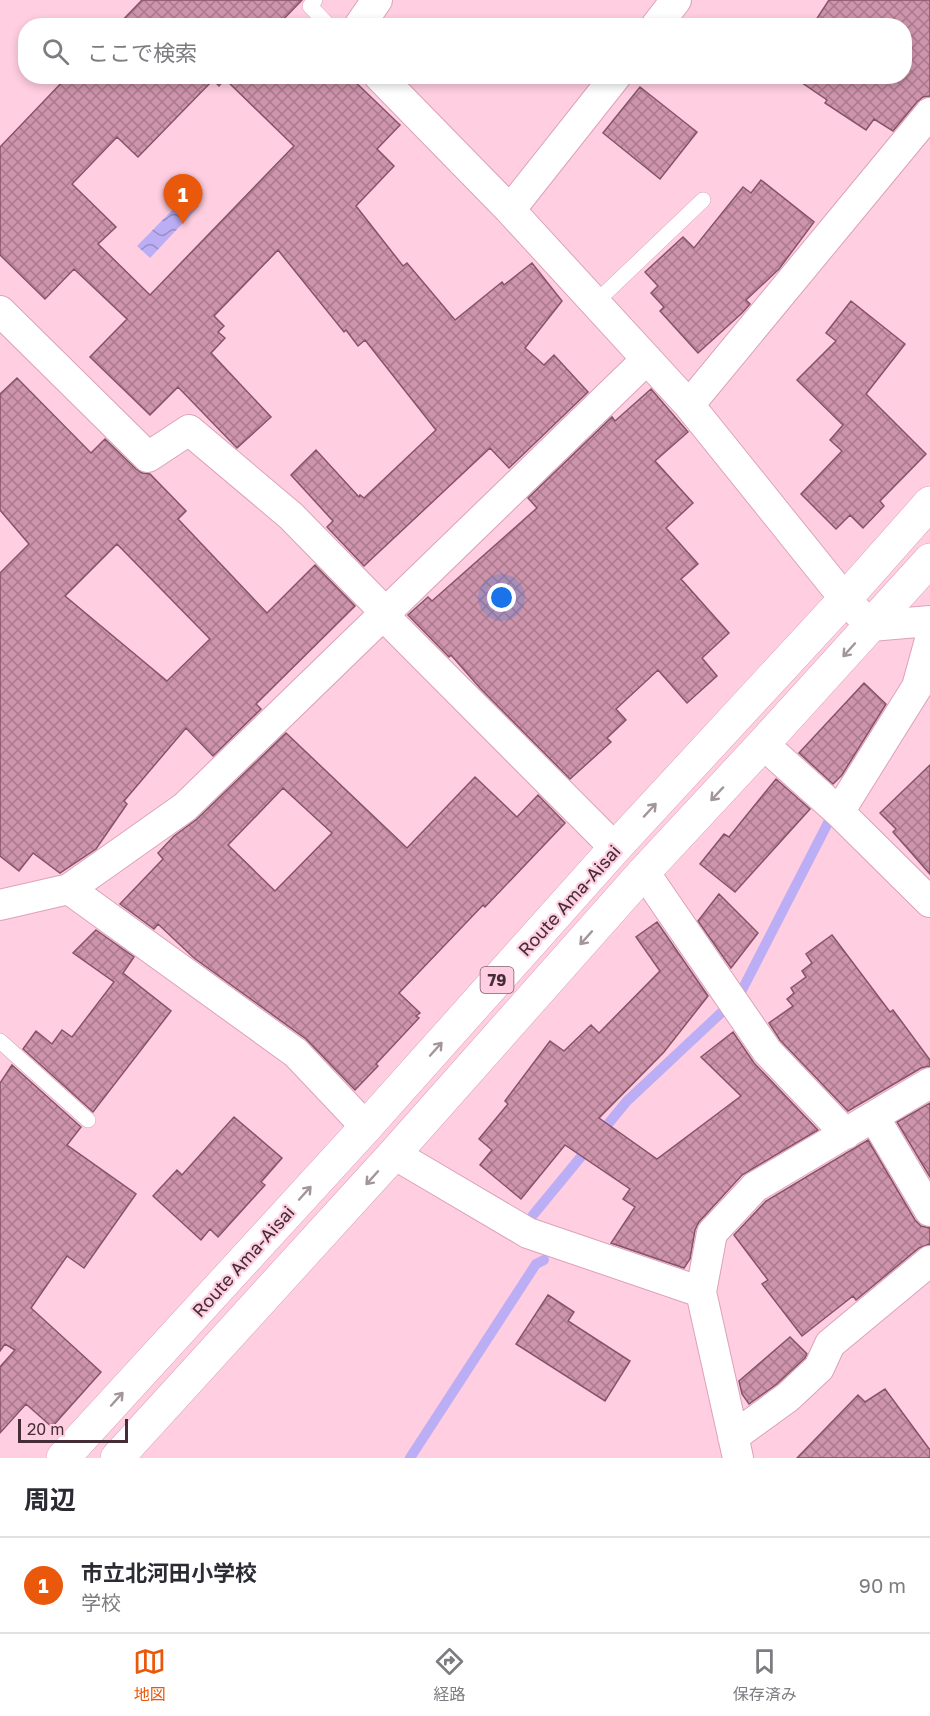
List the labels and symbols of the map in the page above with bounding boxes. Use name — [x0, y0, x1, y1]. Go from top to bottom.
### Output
pin: 1 — [164, 174, 202, 224]
your location — [487, 583, 516, 612]
one-way arrow — [842, 642, 856, 657]
one-way arrow — [710, 786, 724, 801]
one-way arrow — [643, 803, 657, 818]
street label: Route Ama-Aisai — [513, 840, 625, 960]
one-way arrow — [579, 930, 593, 945]
road number: 79 — [480, 967, 514, 993]
one-way arrow — [429, 1042, 443, 1057]
one-way arrow — [365, 1170, 379, 1185]
one-way arrow — [298, 1186, 312, 1201]
street label: Route Ama-Aisai — [187, 1201, 299, 1321]
one-way arrow — [110, 1392, 124, 1407]
scale bar — [18, 1416, 128, 1444]

